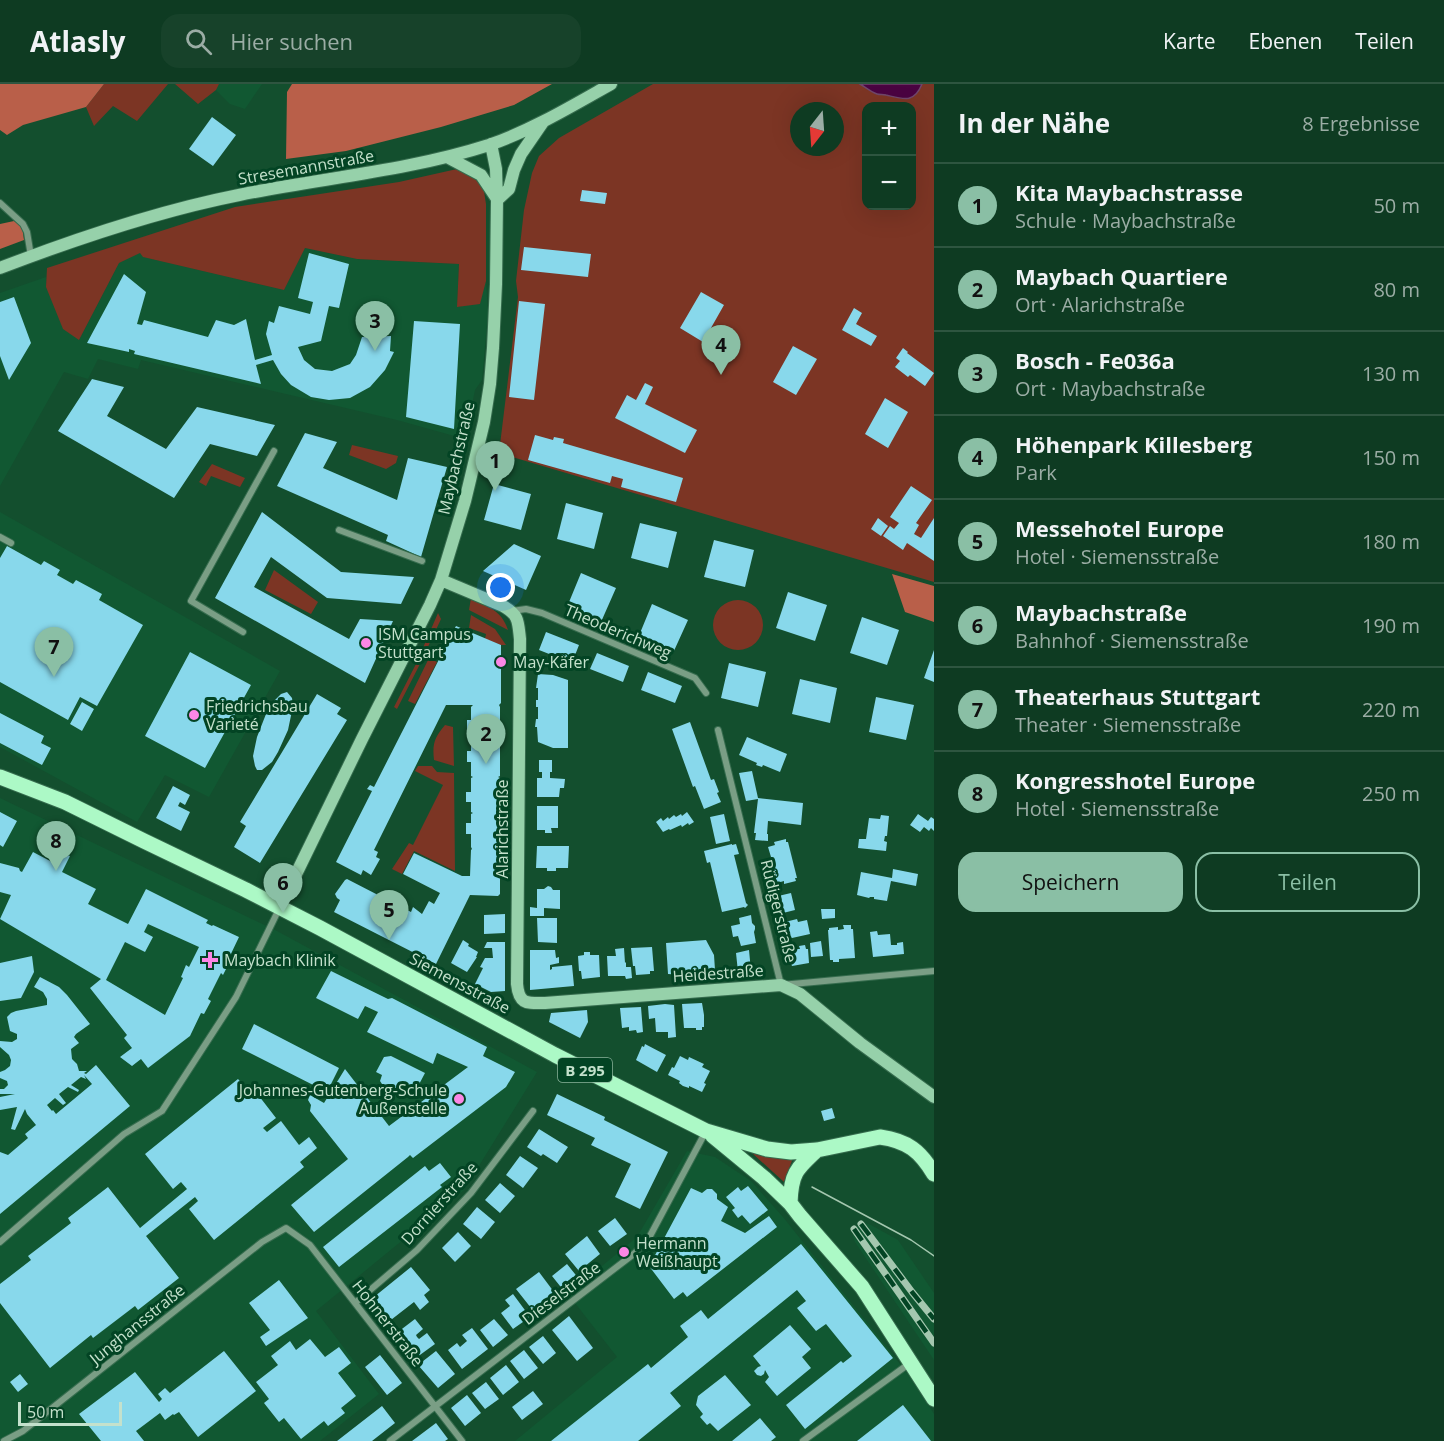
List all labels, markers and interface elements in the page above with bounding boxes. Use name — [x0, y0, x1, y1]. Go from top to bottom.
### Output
search box — [161, 14, 581, 68]
text: Atlasly — [30, 22, 125, 60]
icon: search — [182, 25, 215, 58]
text: Hier suchen — [230, 26, 353, 56]
text: Karte — [1163, 27, 1216, 55]
text: Ebenen — [1249, 27, 1322, 55]
text: Teilen — [1355, 27, 1414, 55]
north arrow — [790, 102, 844, 156]
map controls — [862, 102, 916, 210]
button: + — [862, 102, 916, 156]
text: In der Nähe — [958, 105, 1110, 141]
text: 8 Ergebnisse — [1302, 110, 1420, 137]
street label: Stresemannstraße — [236, 144, 376, 190]
button: − — [862, 156, 916, 210]
text: Kita Maybachstrasse — [1015, 177, 1243, 207]
text: 1 — [972, 192, 983, 219]
text: 50 m — [1373, 192, 1420, 219]
text: Schule · Maybachstraße — [1015, 207, 1236, 234]
text: Maybach Quartiere — [1015, 261, 1228, 291]
text: 2 — [972, 276, 983, 303]
text: 80 m — [1373, 276, 1420, 303]
text: Ort · Alarichstraße — [1015, 291, 1185, 318]
pin: 3 — [356, 302, 394, 351]
pin: 4 — [702, 326, 740, 375]
text: Bosch - Fe036a — [1015, 345, 1175, 375]
text: 3 — [972, 360, 983, 387]
text: 130 m — [1362, 360, 1420, 387]
text: Ort · Maybachstraße — [1015, 375, 1205, 402]
street label: Maybachstraße — [432, 399, 480, 517]
text: Höhenpark Killesberg — [1015, 429, 1252, 459]
pin: 1 — [476, 442, 514, 491]
text: 4 — [972, 444, 983, 471]
text: 150 m — [1362, 444, 1420, 471]
text: Park — [1015, 459, 1057, 486]
text: Messehotel Europe — [1015, 513, 1224, 543]
text: 5 — [972, 528, 983, 555]
text: 180 m — [1362, 528, 1420, 555]
text: Hotel · Siemensstraße — [1015, 543, 1219, 570]
your location — [486, 573, 515, 602]
text: Maybachstraße — [1015, 597, 1187, 627]
street label: Theoderichweg — [561, 599, 675, 664]
text: 6 — [972, 612, 983, 639]
text: 190 m — [1362, 612, 1420, 639]
place label: ISM Campus Stuttgart — [378, 623, 471, 663]
text: Bahnhof · Siemensstraße — [1015, 627, 1249, 654]
pin: 7 — [34, 628, 74, 677]
marker: ISM Campus Stuttgart — [359, 636, 373, 650]
place label: May-Käfer — [513, 651, 590, 673]
marker: May-Käfer — [494, 655, 508, 669]
text: Theaterhaus Stuttgart — [1015, 681, 1260, 711]
place label: Friedrichsbau Varieté — [206, 695, 308, 735]
text: 7 — [972, 696, 983, 723]
text: 220 m — [1362, 696, 1420, 723]
marker: Friedrichsbau Varieté — [187, 708, 201, 722]
text: Theater · Siemensstraße — [1015, 711, 1241, 738]
pin: 2 — [466, 714, 506, 764]
text: Kongresshotel Europe — [1015, 765, 1255, 795]
street label: Alarichstraße — [491, 780, 513, 878]
text: 8 — [972, 780, 983, 807]
text: 250 m — [1362, 780, 1420, 807]
text: Hotel · Siemensstraße — [1015, 795, 1219, 822]
pin: 8 — [36, 822, 76, 871]
button: Speichern — [958, 852, 1183, 912]
button: Teilen — [1195, 852, 1420, 912]
street label: Rüdigerstraße — [756, 857, 802, 965]
pin: 6 — [264, 864, 302, 913]
pin: 5 — [370, 890, 408, 940]
street label: Siemensstraße — [406, 947, 514, 1019]
place label: Maybach Klinik — [224, 949, 336, 971]
marker: Maybach Klinik — [201, 951, 219, 969]
street label: Heidestraße — [672, 959, 764, 987]
road number: B 295 — [558, 1058, 612, 1082]
place label: Johannes-Gutenberg-Schule Außenstelle — [237, 1079, 447, 1119]
marker: Johannes-Gutenberg-Schule Außenstelle — [452, 1092, 466, 1106]
street label: Dornierstraße — [396, 1157, 482, 1249]
place label: Hermann Weißhaupt — [636, 1232, 718, 1272]
marker: Hermann Weißhaupt — [617, 1245, 631, 1259]
street label: Dieselstraße — [517, 1256, 605, 1330]
street label: Hohnerstraße — [347, 1275, 429, 1371]
street label: Junghansstraße — [83, 1279, 189, 1370]
scale bar — [18, 1399, 122, 1426]
text: 50 m — [27, 1401, 64, 1423]

